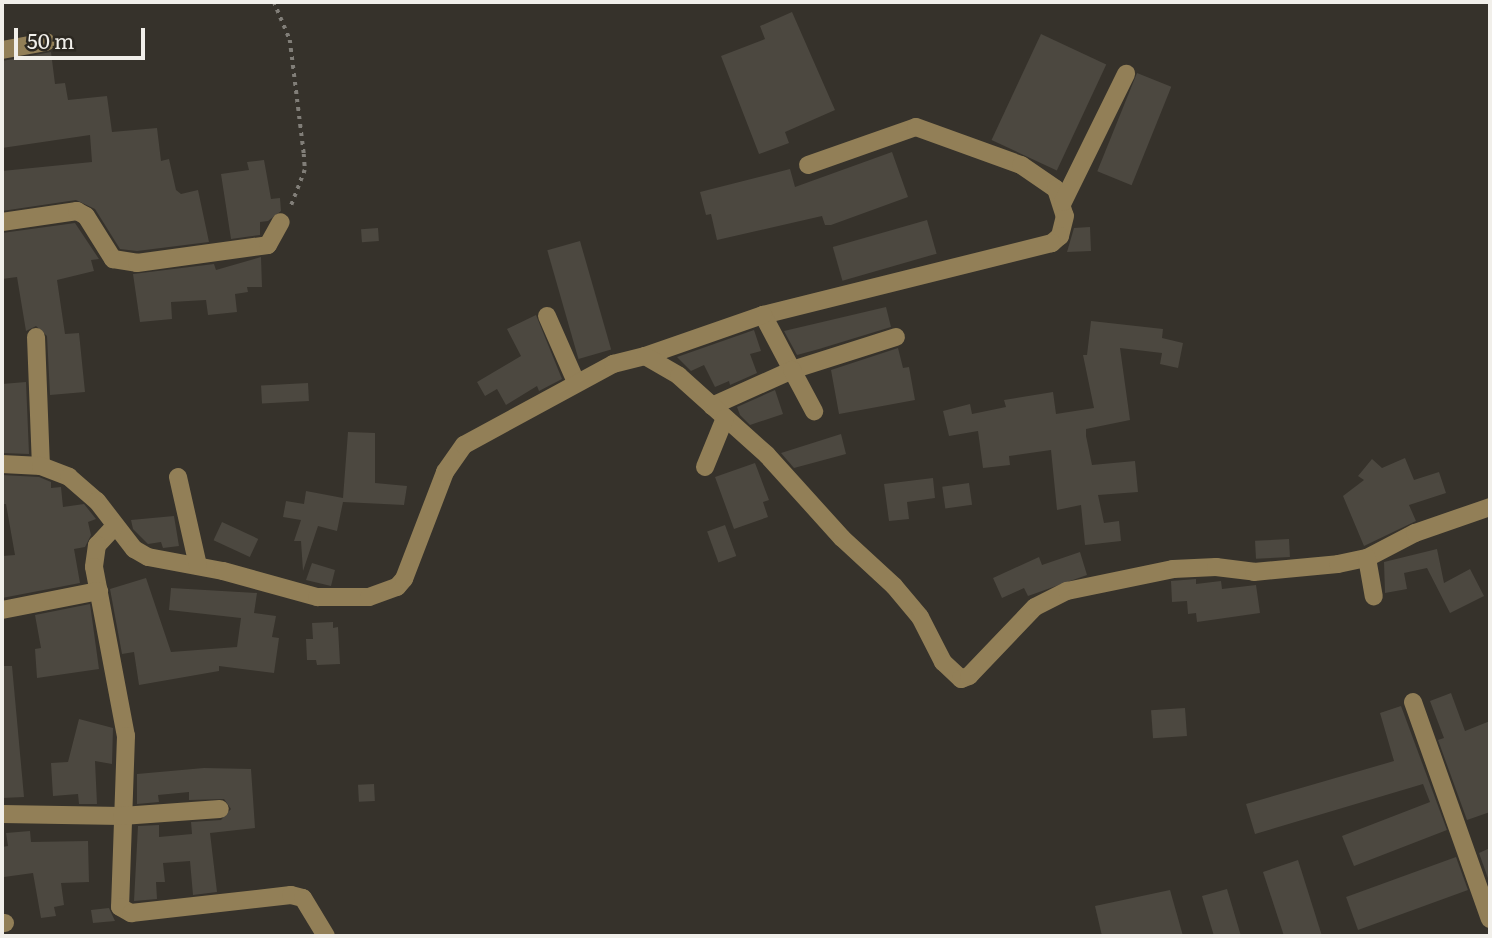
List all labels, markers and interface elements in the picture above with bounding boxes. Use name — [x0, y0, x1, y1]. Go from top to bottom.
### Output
scale bar — [18, 14, 149, 58]
text: 50 m — [27, 24, 74, 55]

